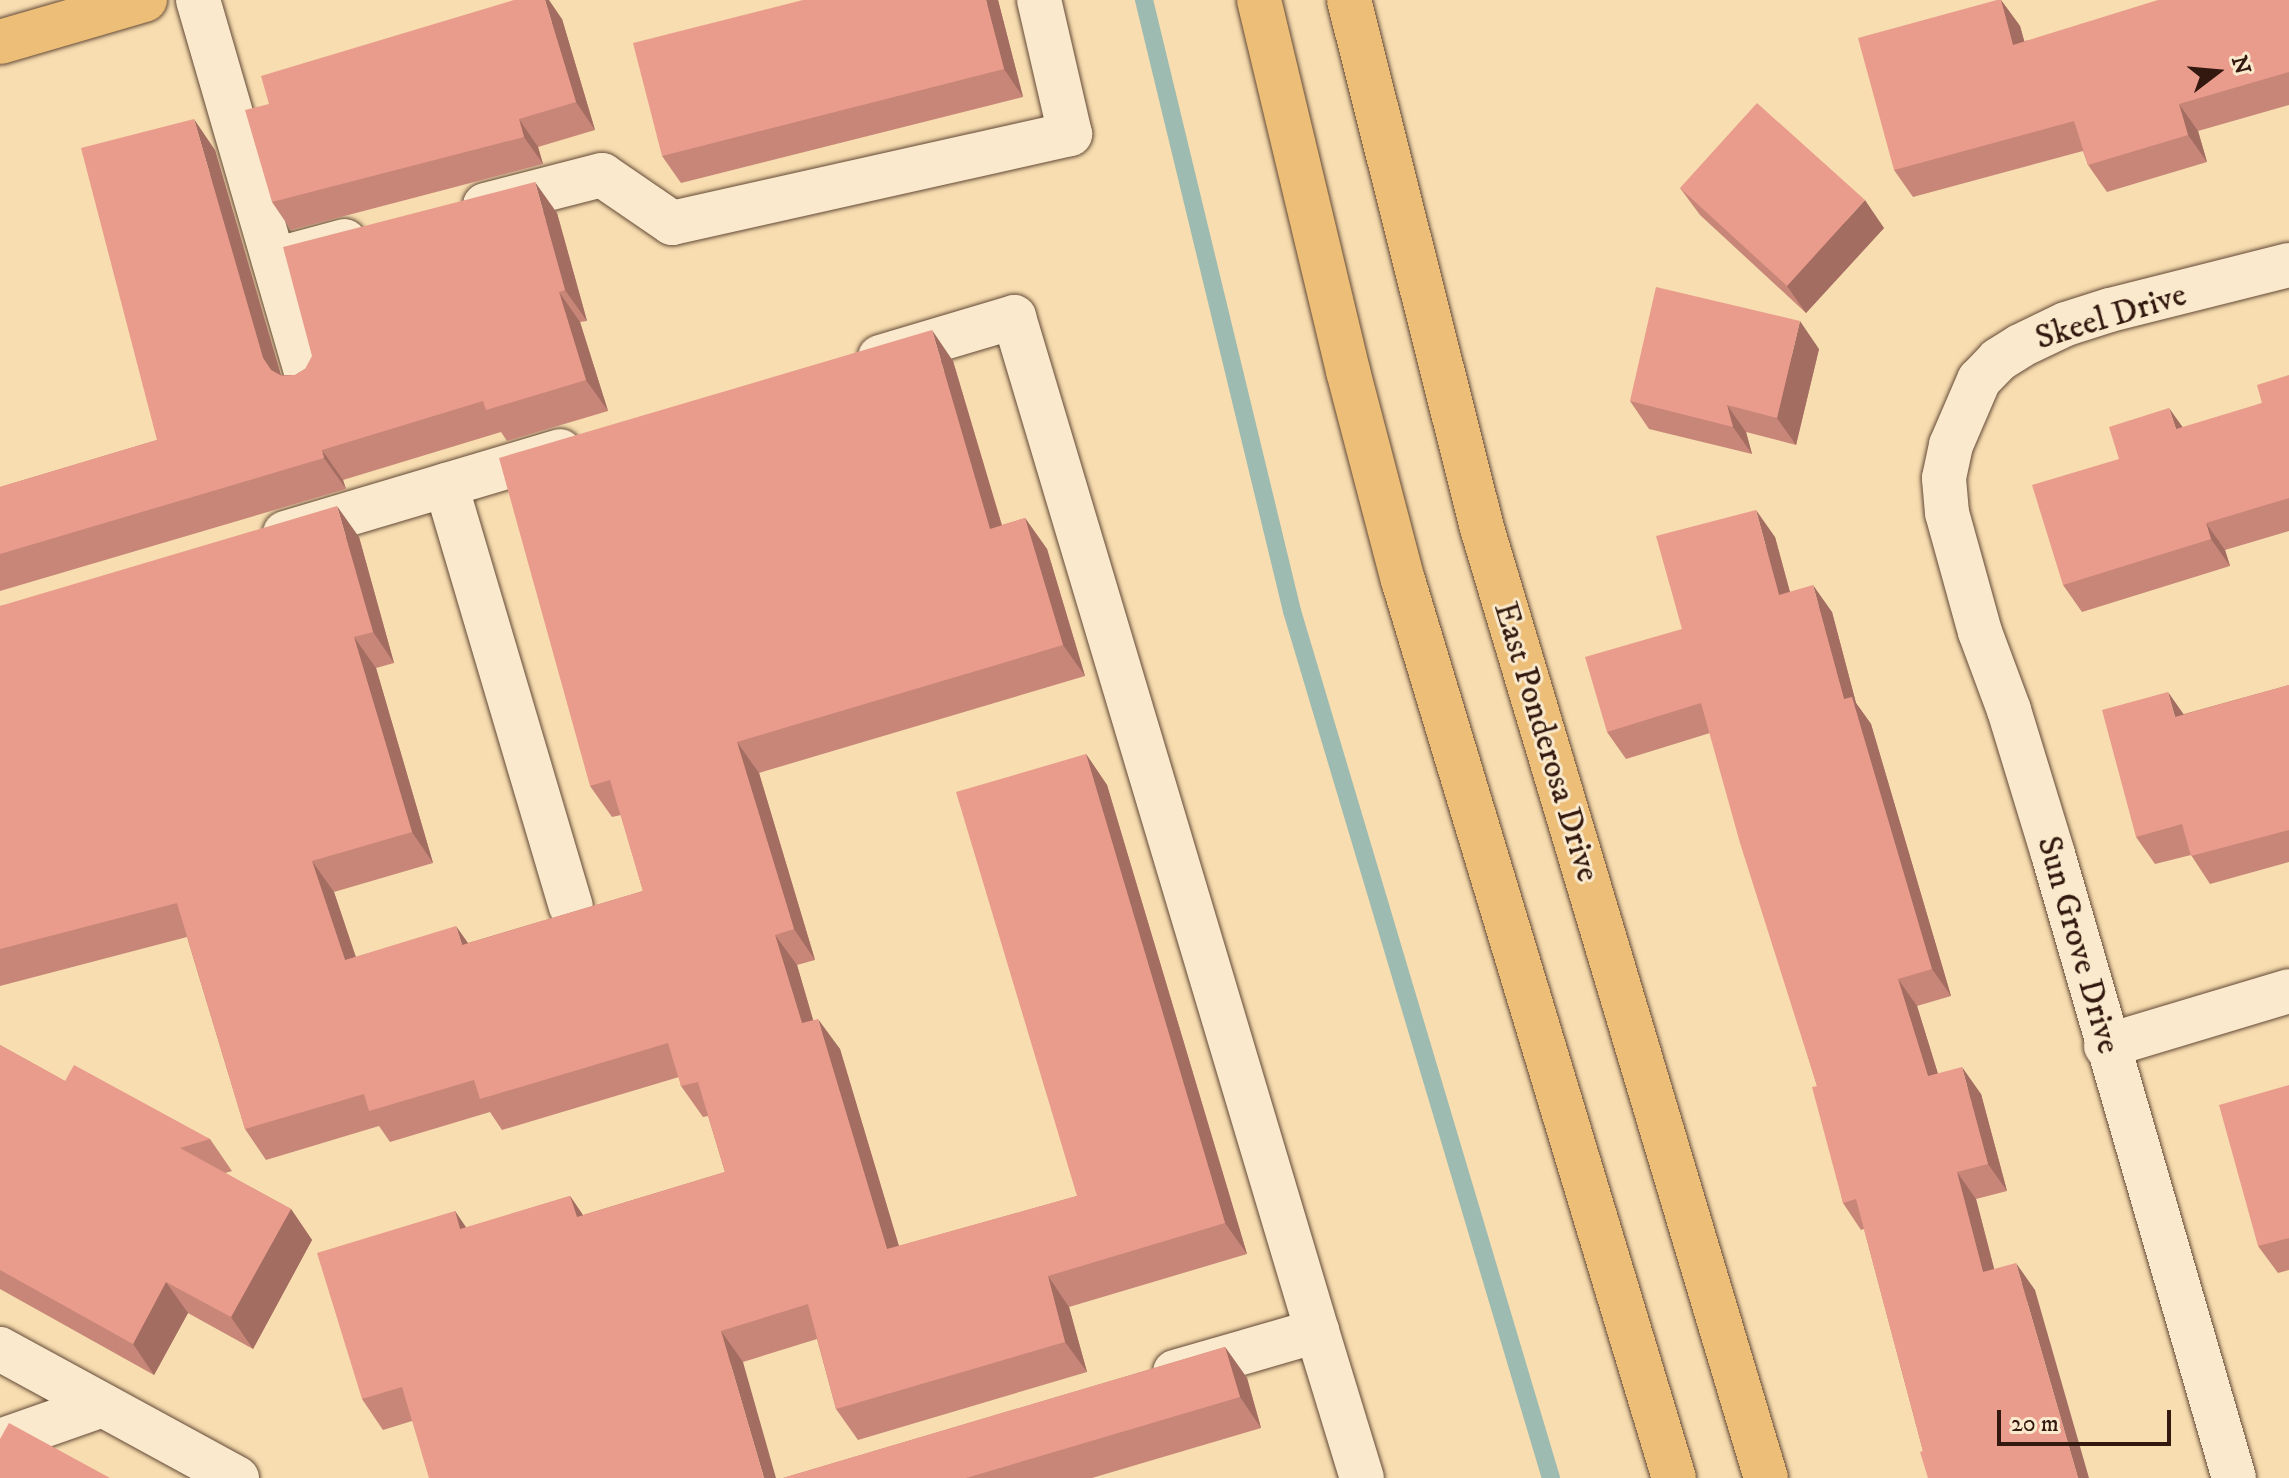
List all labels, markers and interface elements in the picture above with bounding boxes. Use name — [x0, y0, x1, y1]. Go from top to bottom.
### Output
north arrow — [2177, 32, 2257, 112]
text: N — [2225, 53, 2256, 78]
street label: Skeel Drive — [2031, 275, 2191, 359]
street label: East Ponderosa Drive — [1484, 597, 1608, 887]
street label: Sun Grove Drive — [2027, 832, 2129, 1058]
scale bar — [2001, 1394, 2175, 1444]
text: 20 m — [2011, 1409, 2059, 1439]

